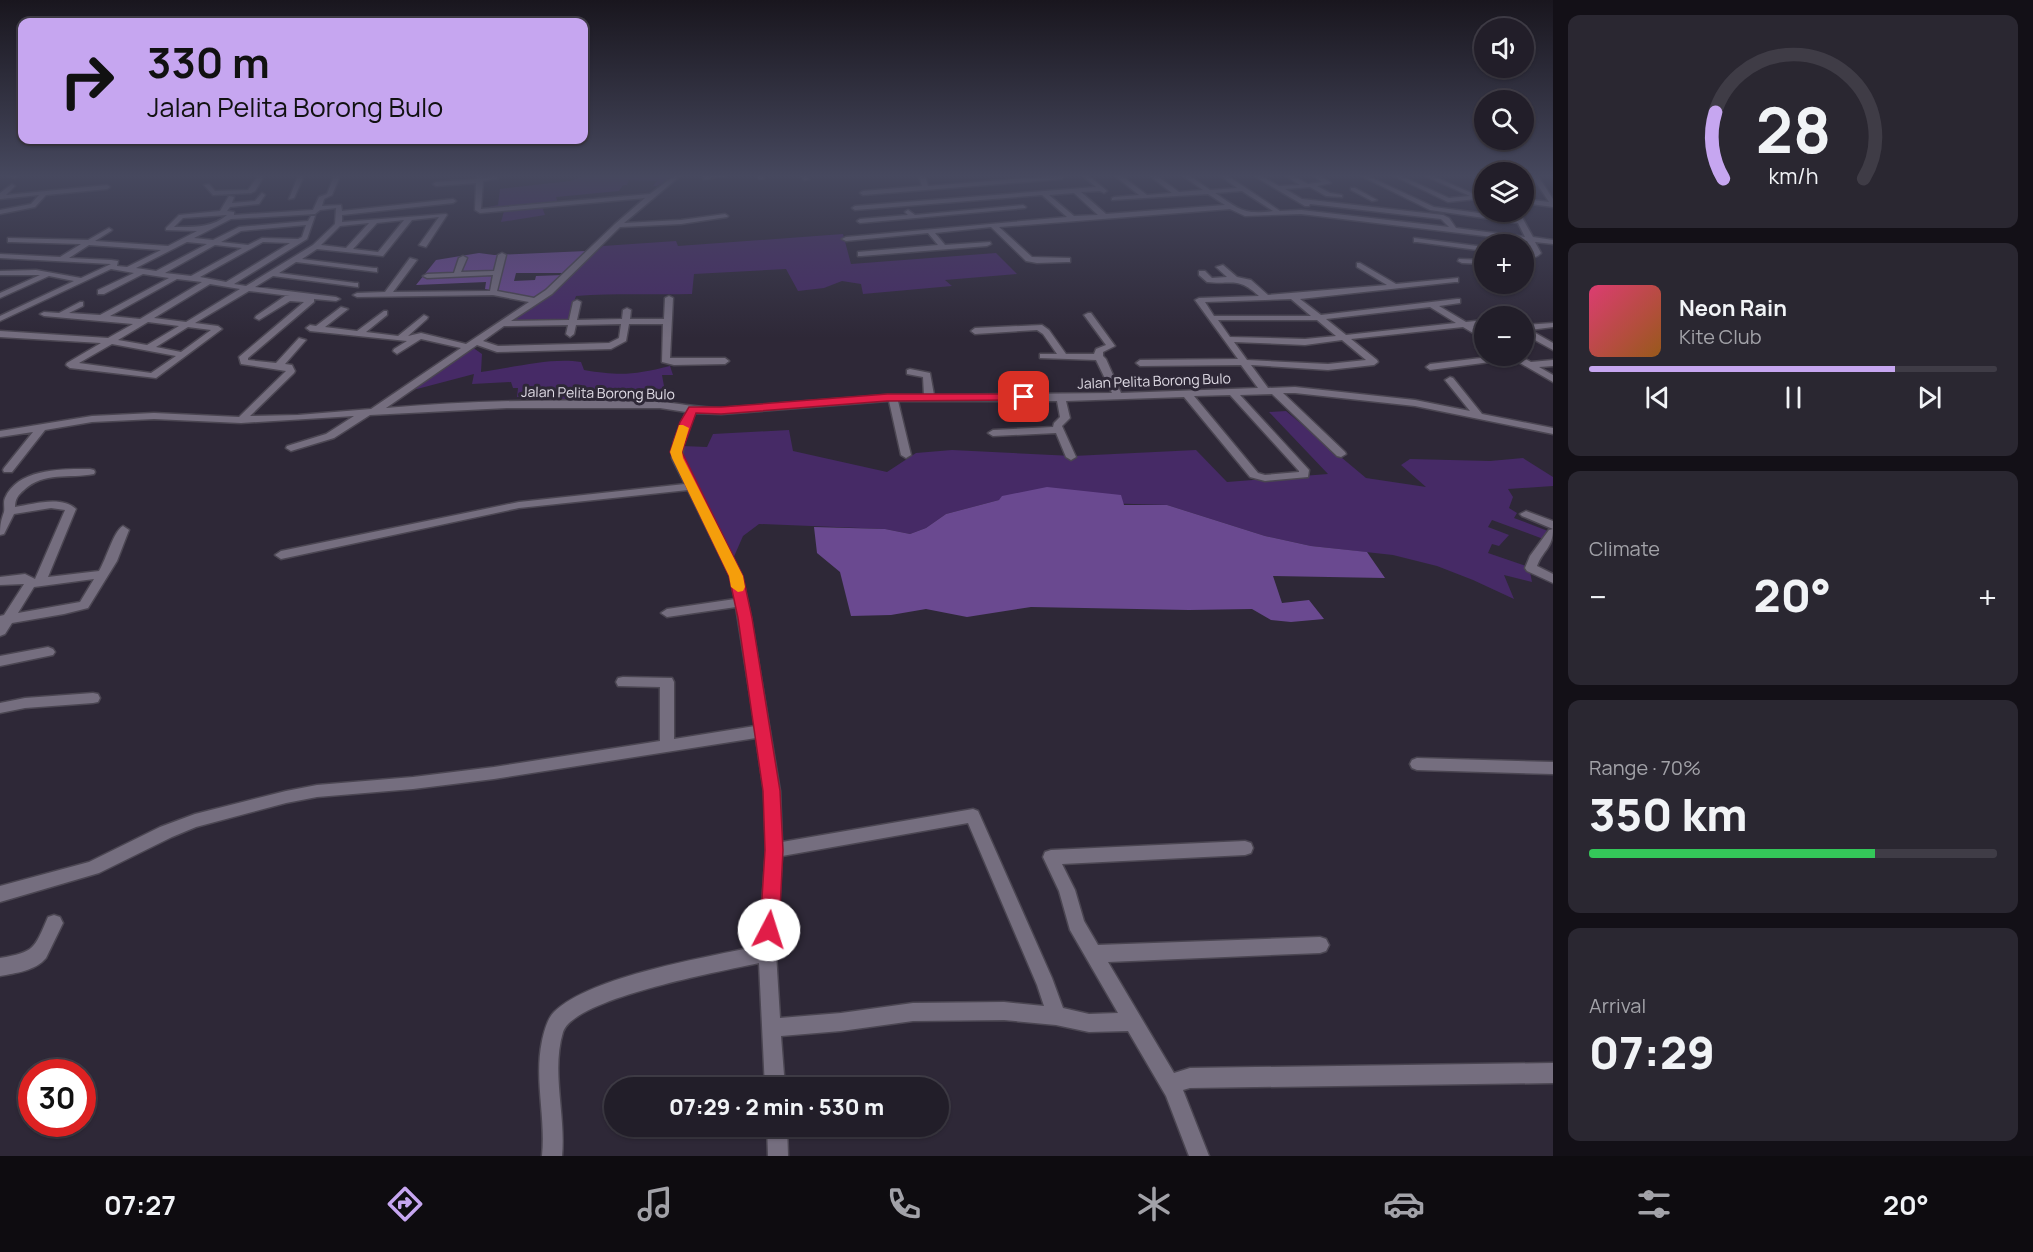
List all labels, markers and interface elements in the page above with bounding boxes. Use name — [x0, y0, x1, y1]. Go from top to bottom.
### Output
map controls — [1474, 18, 1534, 366]
button: sound — [1474, 18, 1534, 78]
text: 330 m — [147, 33, 270, 91]
icon: right — [48, 42, 126, 120]
text: 28 — [1755, 86, 1831, 172]
text: Jalan Pelita Borong Bulo — [147, 88, 443, 125]
button: search — [1474, 90, 1534, 150]
text: km/h — [1768, 161, 1818, 190]
button: layers — [1474, 162, 1534, 222]
button: + — [1474, 234, 1534, 294]
text: Neon Rain — [1679, 293, 1787, 323]
button: − — [1474, 306, 1534, 366]
text: Kite Club — [1679, 323, 1762, 350]
street label: Jalan Pelita Borong Bulo — [1077, 368, 1231, 393]
pin — [998, 371, 1049, 422]
icon: arrive — [1007, 380, 1040, 413]
icon: previous — [1641, 381, 1674, 414]
icon: pause — [1777, 381, 1810, 414]
icon: next — [1913, 381, 1946, 414]
street label: Jalan Pelita Borong Bulo — [521, 382, 675, 403]
text: Climate — [1589, 535, 1660, 562]
text: 20° — [1754, 564, 1831, 626]
text: − — [1589, 574, 1607, 619]
text: + — [1978, 574, 1997, 619]
text: Range · 70% — [1589, 754, 1701, 781]
text: 350 km — [1589, 783, 1748, 845]
position arrow — [737, 898, 801, 962]
text: Arrival — [1589, 992, 1646, 1019]
text: 07:29 — [1589, 1021, 1715, 1083]
speed limit sign: 30 — [18, 1059, 96, 1137]
text: 07:29 · 2 min · 530 m — [669, 1092, 884, 1122]
icon: directions — [384, 1183, 426, 1225]
icon: music — [634, 1183, 676, 1225]
icon: phone — [883, 1183, 925, 1225]
icon: climate — [1133, 1183, 1175, 1225]
icon: car — [1383, 1183, 1425, 1225]
icon: filters — [1633, 1183, 1675, 1225]
text: 07:27 — [104, 1186, 176, 1223]
text: 20° — [1883, 1186, 1929, 1223]

